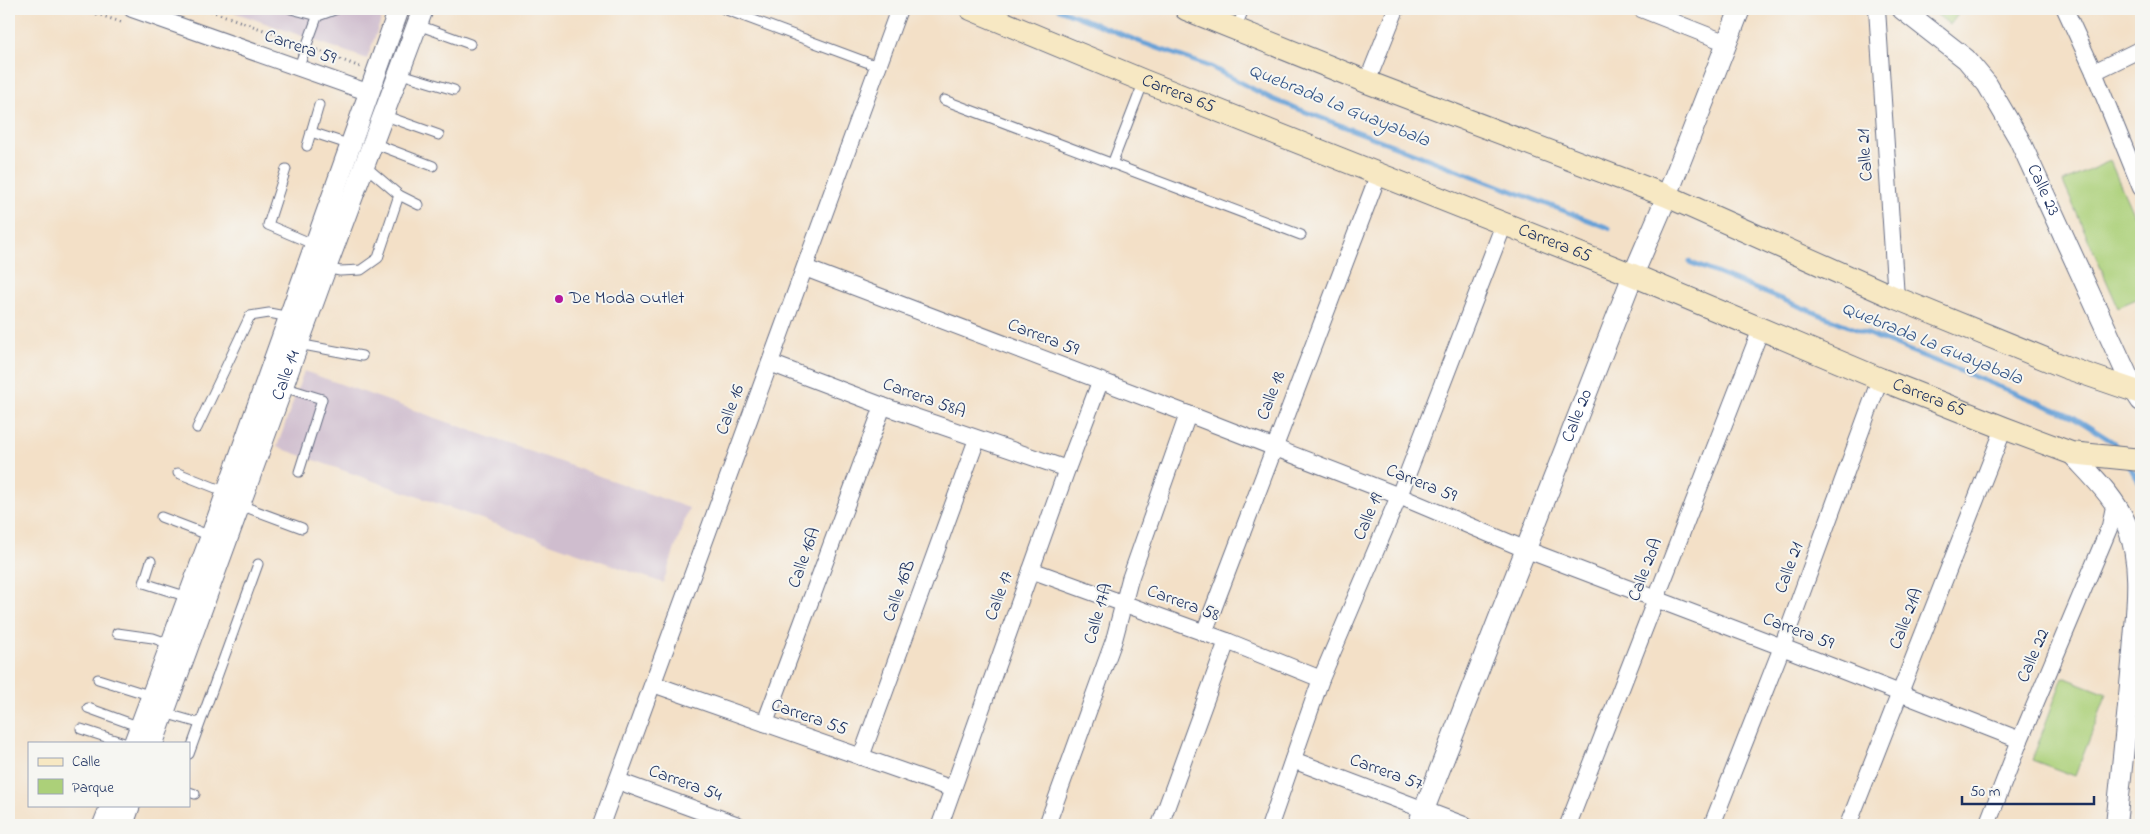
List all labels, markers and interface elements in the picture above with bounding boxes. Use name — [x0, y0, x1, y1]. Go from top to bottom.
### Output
street label: Carrera 59 — [261, 24, 340, 73]
water label: Quebrada La Guayabala — [1244, 57, 1434, 155]
street label: Carrera 65 — [1137, 68, 1219, 121]
street label: Calle 21 — [1851, 127, 1881, 182]
street label: Calle 23 — [2019, 160, 2066, 221]
street label: Carrera 65 — [1514, 218, 1595, 270]
place label: De Moda Outlet — [568, 286, 685, 312]
marker: De Moda Outlet — [553, 293, 565, 305]
water label: Quebrada La Guayabala — [1837, 295, 2027, 393]
street label: Carrera 59 — [1004, 313, 1083, 364]
street label: Calle 14 — [266, 346, 308, 404]
street label: Calle 18 — [1251, 367, 1293, 424]
street label: Carrera 58A — [879, 372, 969, 426]
street label: Carrera 65 — [1888, 372, 1969, 425]
street label: Calle 16 — [710, 381, 752, 439]
street label: Calle 20 — [1556, 386, 1600, 446]
street label: Carrera 59 — [1382, 458, 1461, 510]
street label: Calle 19 — [1347, 489, 1391, 545]
street label: Calle 16A — [782, 524, 828, 592]
street label: Calle 20A — [1622, 535, 1670, 605]
street label: Calle 21 — [1769, 538, 1811, 597]
street label: Calle 16B — [877, 556, 923, 626]
street label: Calle 17 — [979, 567, 1021, 625]
street label: Carrera 58 — [1143, 579, 1223, 629]
street label: Calle 17A — [1078, 580, 1120, 648]
street label: Calle 21A — [1883, 584, 1931, 654]
street label: Carrera 59 — [1759, 607, 1838, 658]
street label: Calle 22 — [2011, 625, 2057, 687]
street label: Carrera 55 — [767, 693, 851, 743]
legend — [28, 742, 190, 806]
street label: Carrera 57 — [1346, 748, 1427, 798]
text: Calle — [72, 751, 100, 773]
street label: Carrera 54 — [645, 759, 726, 809]
scale bar — [1962, 774, 2095, 806]
text: Parque — [72, 777, 114, 799]
text: 50 m — [1970, 781, 2001, 803]

